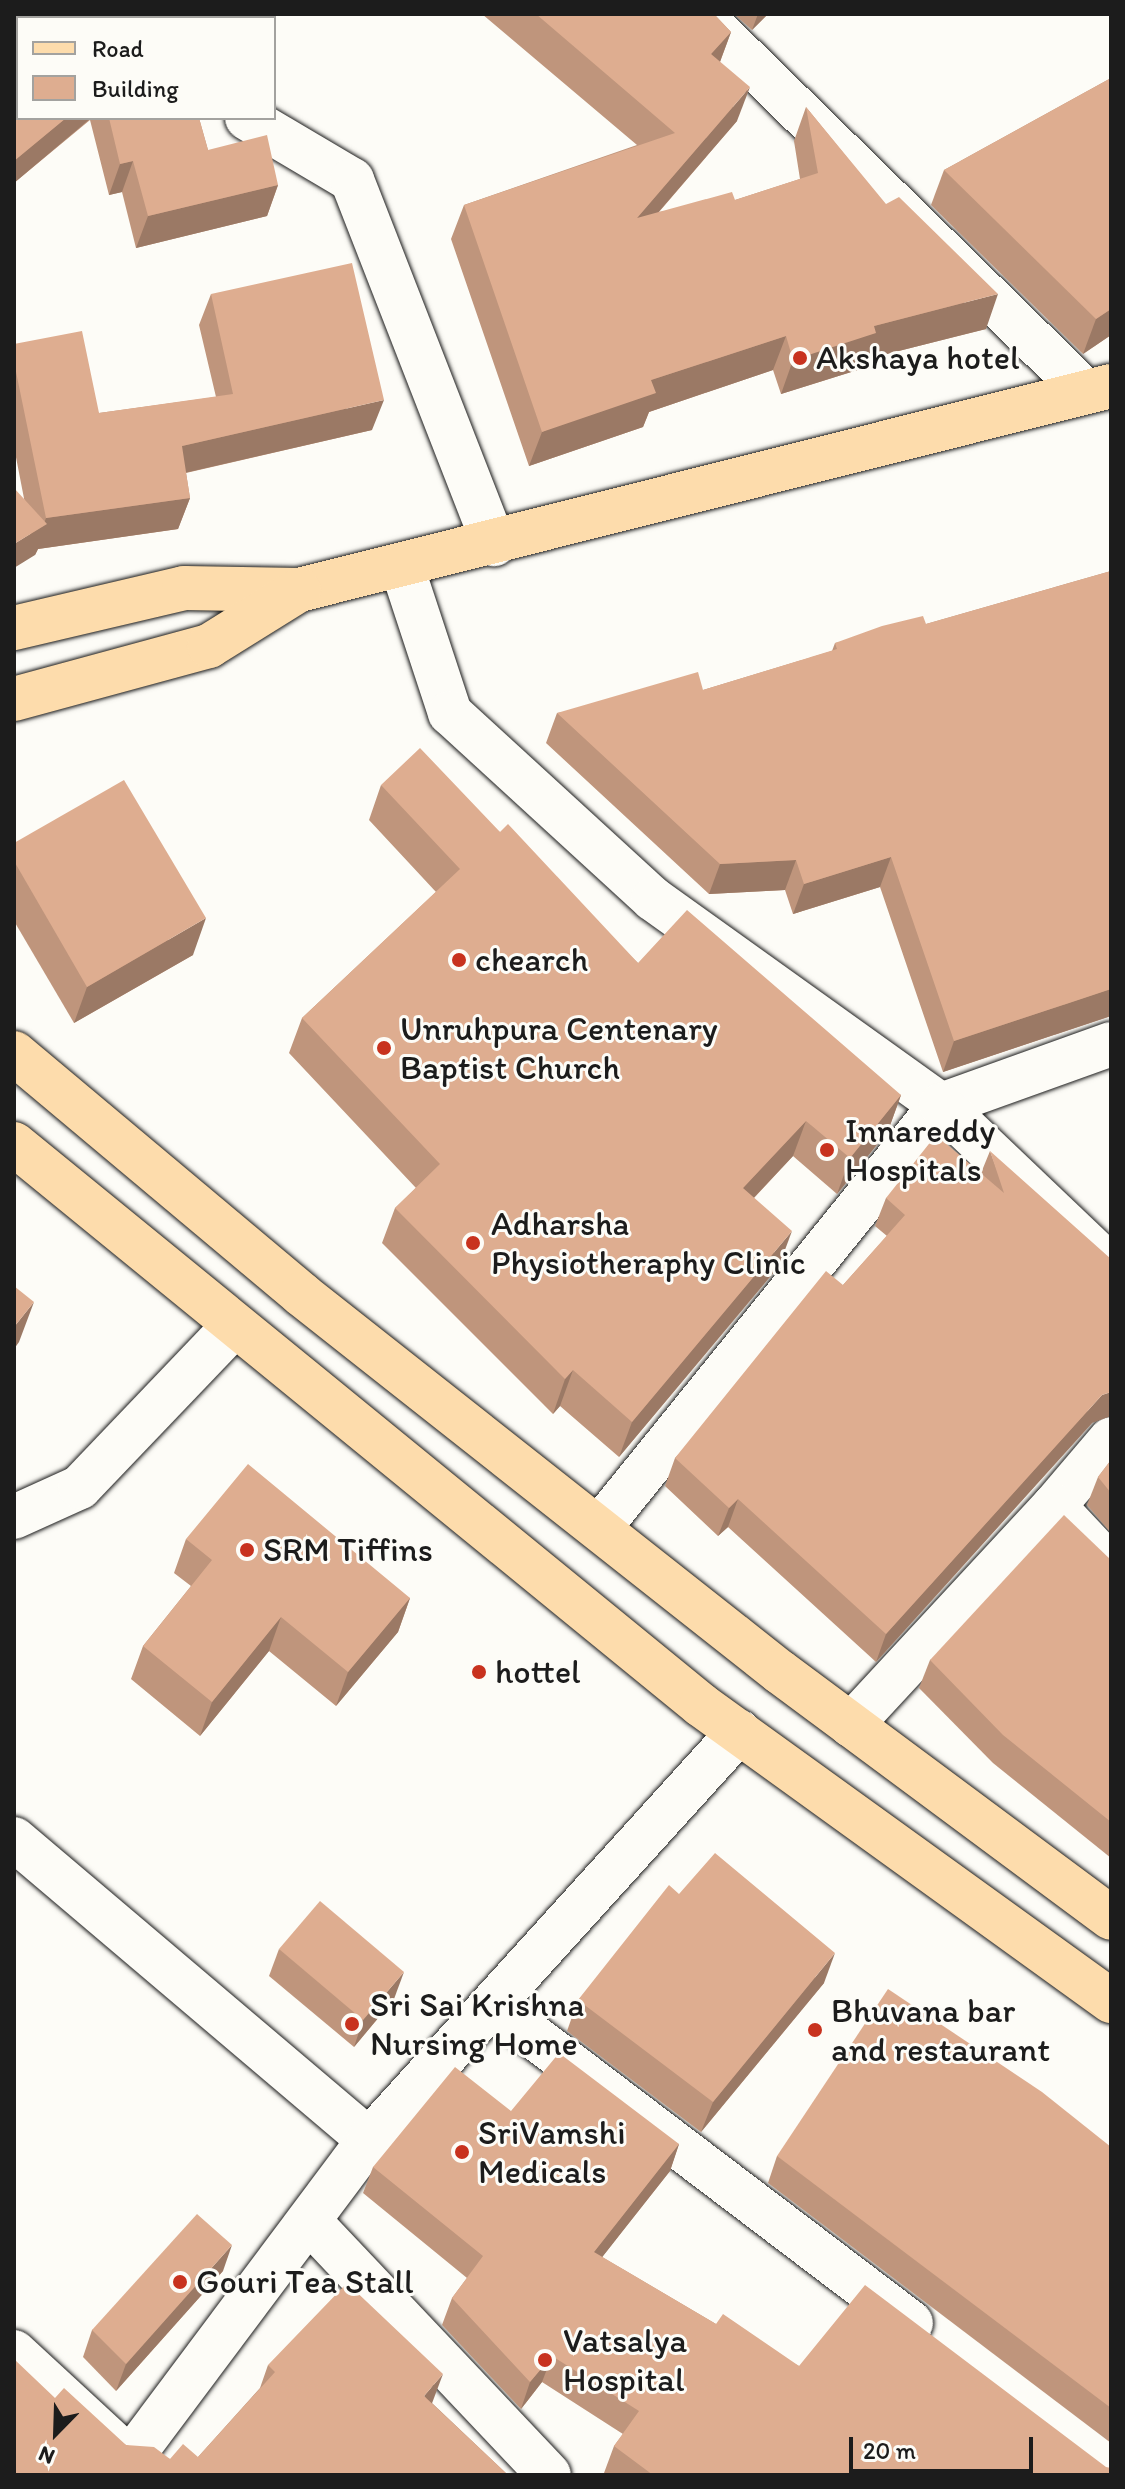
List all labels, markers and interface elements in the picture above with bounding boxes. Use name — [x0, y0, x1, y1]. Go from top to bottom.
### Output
legend — [16, 16, 276, 120]
text: Road — [92, 34, 144, 63]
text: Building — [92, 74, 179, 103]
place label: Akshaya hotel — [816, 338, 1020, 378]
marker: Akshaya hotel — [791, 349, 809, 367]
place label: chearch — [475, 940, 588, 980]
marker: chearch — [450, 951, 468, 969]
place label: Unruhpura Centenary Baptist Church — [400, 1008, 719, 1088]
marker: Unruhpura Centenary Baptist Church — [375, 1039, 393, 1057]
place label: Innareddy Hospitals — [845, 1110, 995, 1190]
marker: Innareddy Hospitals — [816, 1139, 838, 1161]
place label: Adharsha Physiotheraphy Clinic — [491, 1203, 806, 1282]
marker: Adharsha Physiotheraphy Clinic — [462, 1232, 484, 1254]
place label: SRM Tiffins — [263, 1530, 433, 1570]
marker: SRM Tiffins — [238, 1541, 256, 1559]
place label: hottel — [495, 1652, 581, 1692]
marker: hottel — [470, 1663, 488, 1681]
place label: Sri Sai Krishna Nursing Home — [370, 1984, 585, 2064]
place label: Bhuvana bar and restaurant — [831, 1990, 1049, 2070]
marker: Sri Sai Krishna Nursing Home — [341, 2013, 363, 2035]
marker: Bhuvana bar and restaurant — [806, 2021, 824, 2039]
place label: SriVamshi Medicals — [478, 2112, 626, 2192]
marker: SriVamshi Medicals — [453, 2143, 471, 2161]
place label: Gouri Tea Stall — [196, 2262, 410, 2302]
marker: Gouri Tea Stall — [171, 2273, 189, 2291]
place label: Vatsalya Hospital — [563, 2320, 687, 2400]
marker: Vatsalya Hospital — [534, 2349, 556, 2371]
north arrow — [16, 2393, 96, 2473]
scale bar — [853, 2421, 1037, 2471]
text: 20 m — [863, 2436, 916, 2465]
text: N — [34, 2440, 59, 2471]

